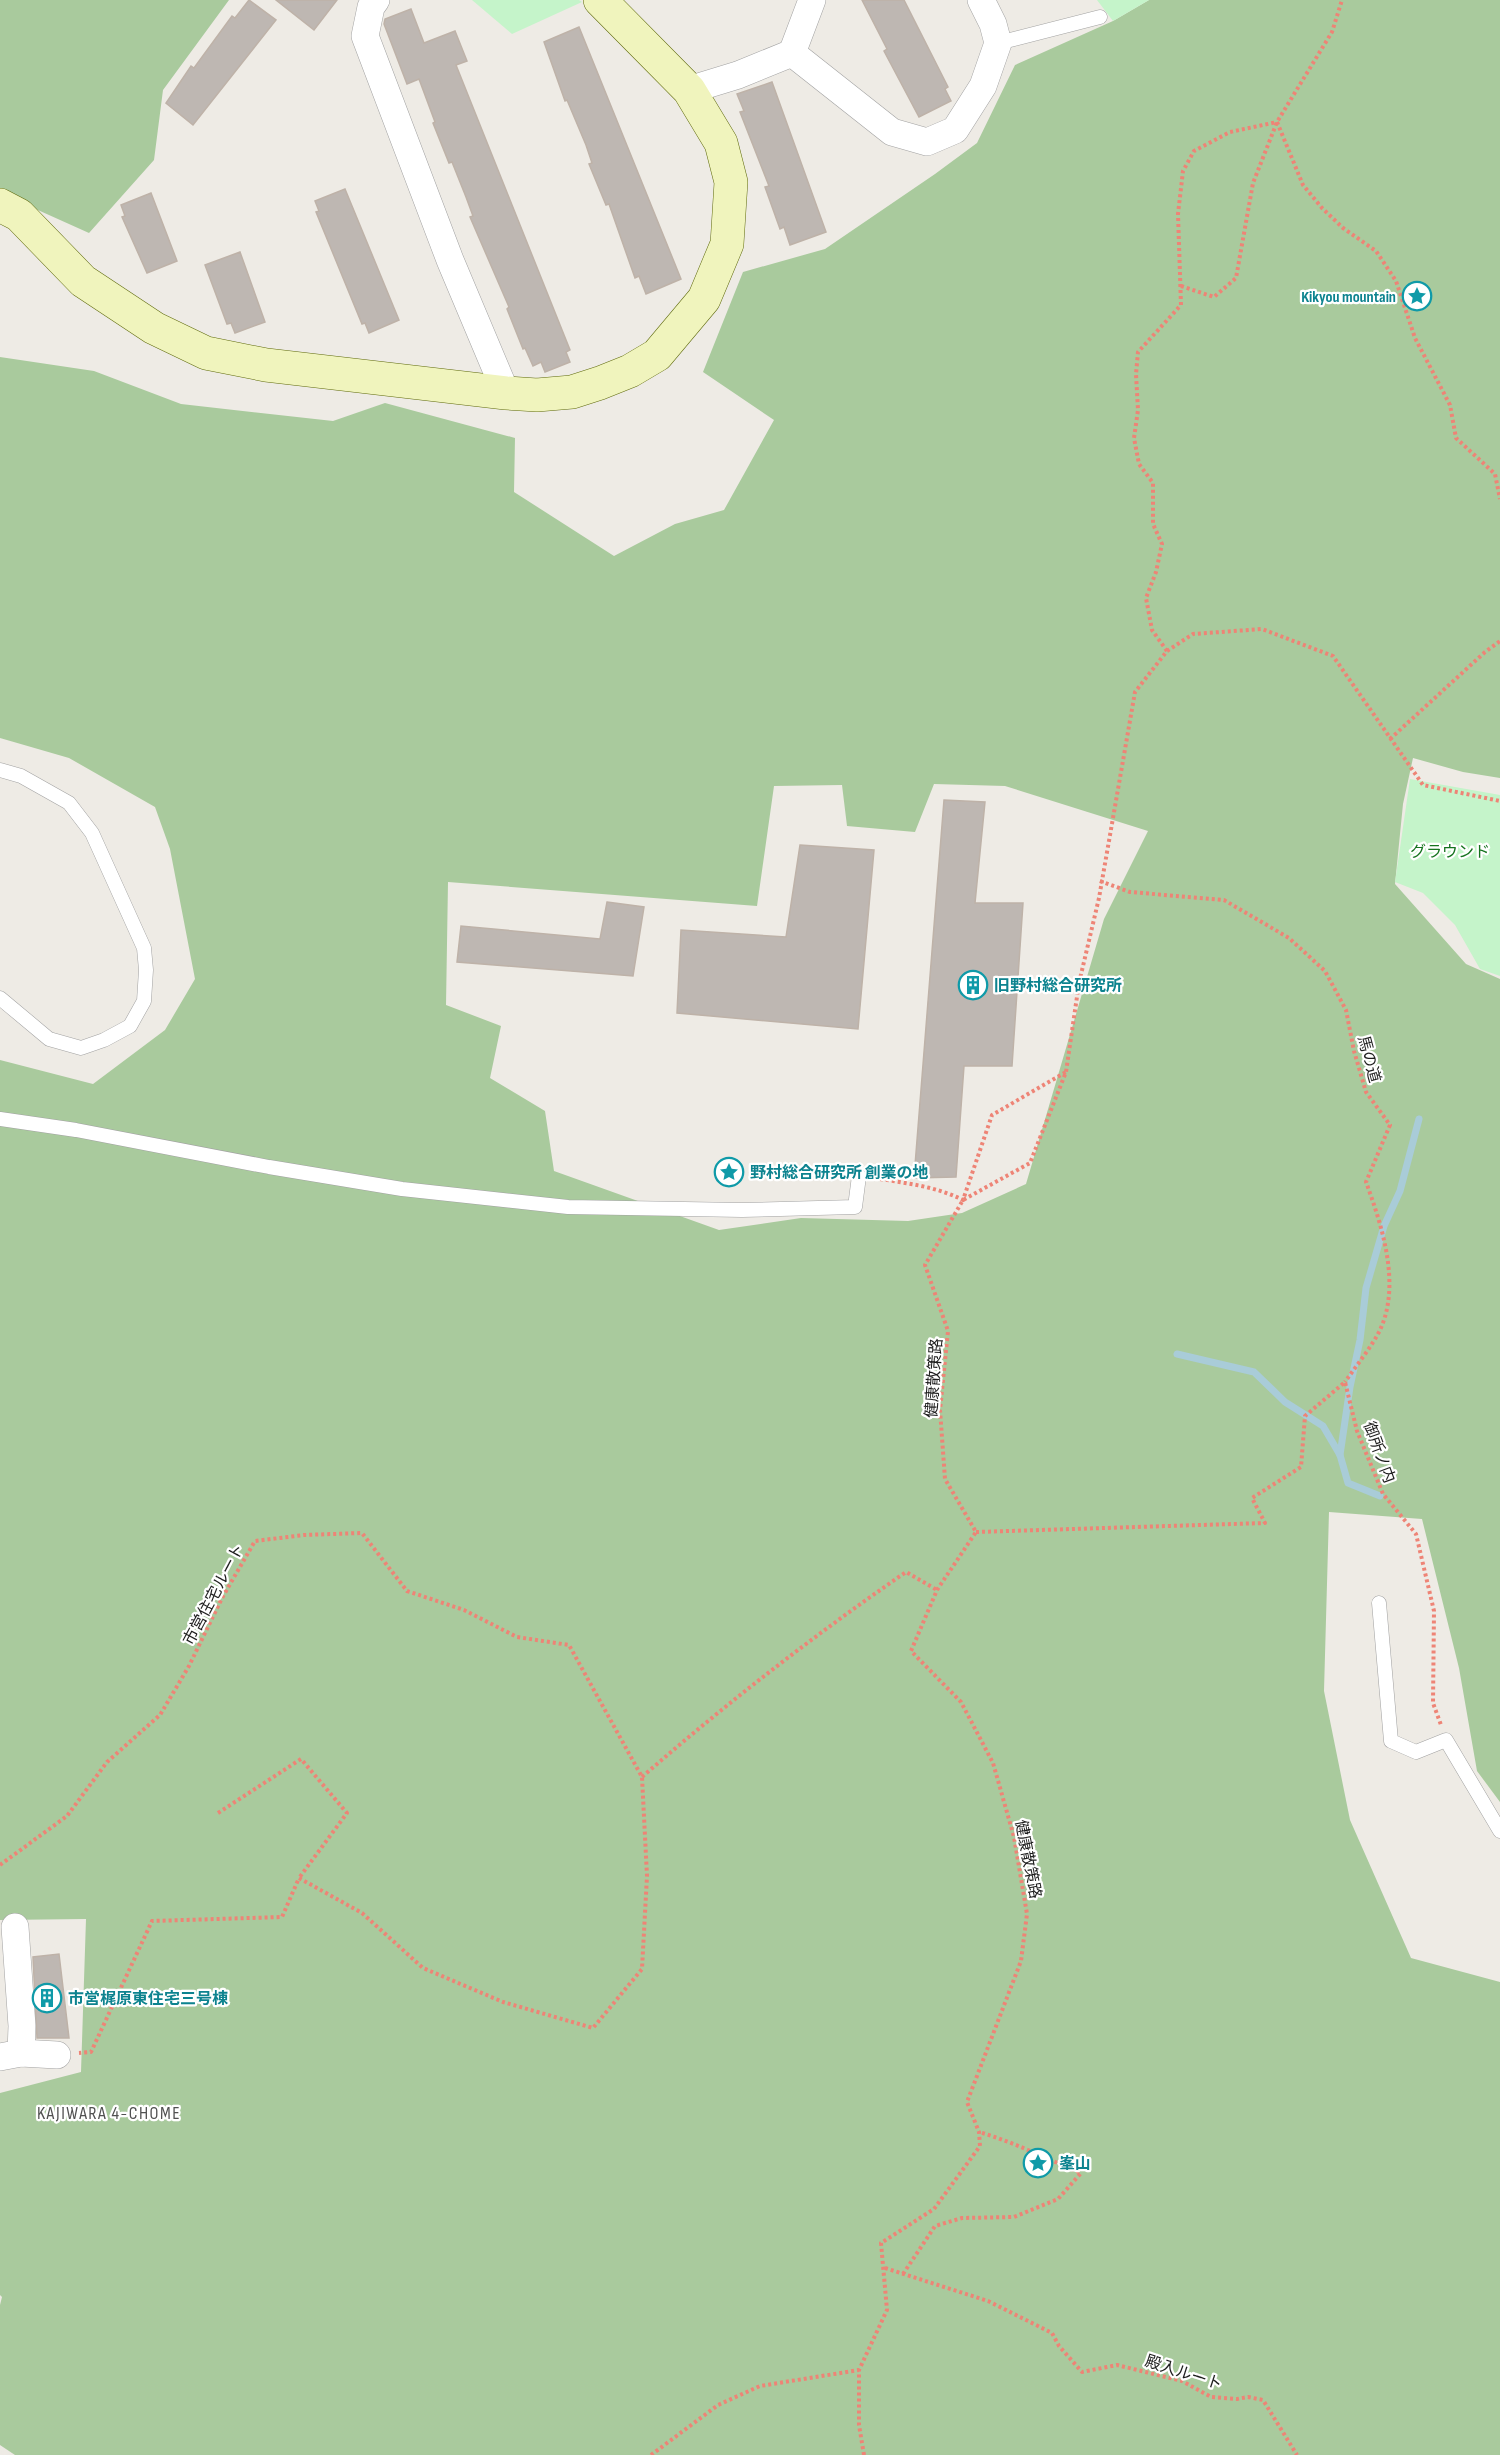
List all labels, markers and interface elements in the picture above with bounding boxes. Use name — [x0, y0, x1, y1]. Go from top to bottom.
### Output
place icon: Kikyou mountain — [1401, 280, 1433, 312]
place label: Kikyou mountain — [1301, 288, 1396, 307]
park label: グラウンド — [1410, 843, 1490, 862]
building icon: 旧野村総合研究所 — [957, 969, 989, 1001]
place label: 旧野村総合研究所 — [994, 976, 1122, 996]
street label: 馬の道 — [1353, 1034, 1384, 1085]
place icon: 野村総合研究所 創業の地 — [713, 1156, 745, 1188]
place label: 野村総合研究所 創業の地 — [750, 1163, 929, 1183]
street label: 健康散策路 — [922, 1338, 947, 1419]
street label: 御所ノ内 — [1359, 1419, 1398, 1486]
street label: 市営住宅ルート — [180, 1541, 249, 1649]
street label: 健康散策路 — [1011, 1818, 1044, 1900]
building icon: 市営梶原東住宅三号棟 — [31, 1982, 63, 2014]
place label: 市営梶原東住宅三号棟 — [68, 1989, 228, 2009]
district label: KAJIWARA 4-CHOME — [37, 2103, 181, 2124]
place icon: 峯山 — [1022, 2147, 1054, 2179]
place label: 峯山 — [1059, 2155, 1091, 2174]
street label: 殿入ルート — [1143, 2352, 1225, 2395]

